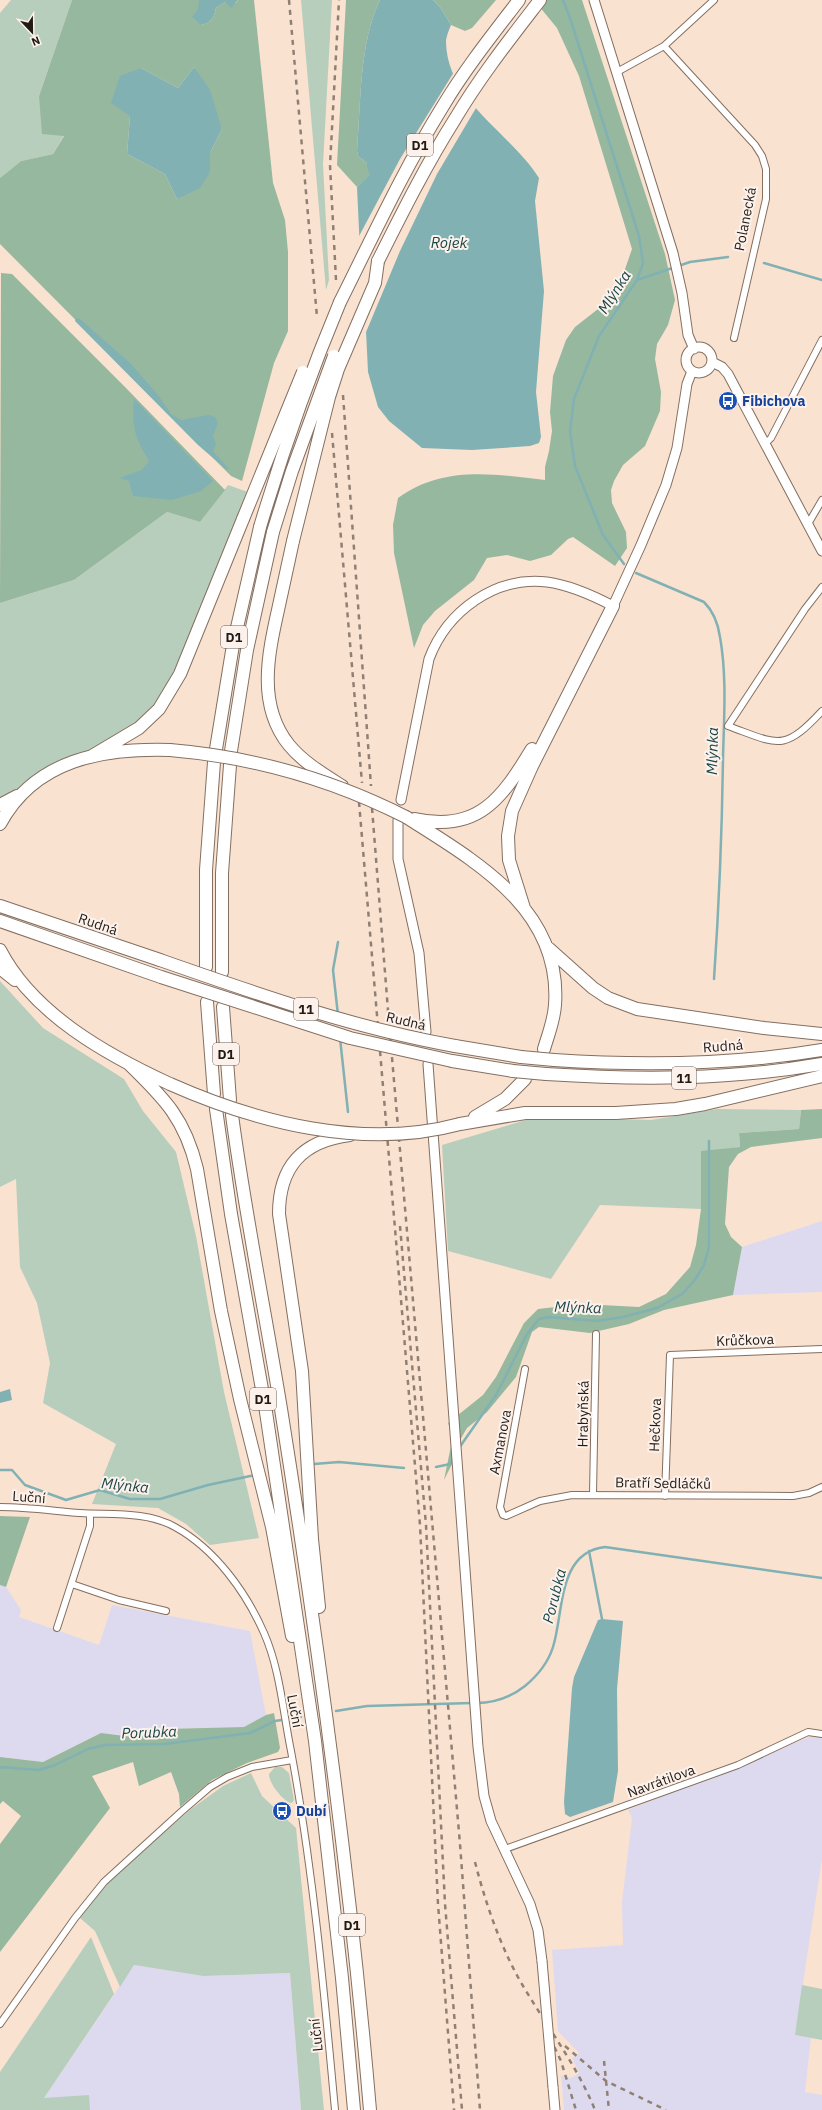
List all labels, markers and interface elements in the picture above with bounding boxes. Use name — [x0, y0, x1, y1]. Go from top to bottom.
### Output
north arrow — [12, 12, 52, 52]
text: N — [29, 33, 42, 49]
road number: D1 — [407, 134, 433, 156]
street label: Polanecká — [730, 185, 760, 253]
water label: Rojek — [431, 233, 467, 252]
water label: Mlýnka — [593, 267, 635, 317]
bus stop icon: Fibichova — [717, 390, 739, 412]
place label: Fibichova — [742, 392, 805, 410]
road number: D1 — [221, 626, 247, 648]
water label: Mlýnka — [702, 727, 722, 775]
street label: Rudná — [76, 909, 121, 939]
road number: 11 — [294, 998, 318, 1020]
street label: Rudná — [384, 1008, 428, 1034]
street label: Rudná — [702, 1036, 744, 1056]
road number: D1 — [213, 1043, 239, 1065]
road number: 11 — [672, 1067, 696, 1089]
water label: Mlýnka — [554, 1297, 602, 1317]
street label: Krůčkova — [716, 1330, 775, 1350]
street label: Hrabyňská — [573, 1380, 593, 1448]
road number: D1 — [250, 1388, 276, 1410]
street label: Hečkova — [645, 1397, 665, 1452]
street label: Axmanova — [485, 1408, 515, 1476]
water label: Mlýnka — [100, 1473, 150, 1497]
street label: Bratří Sedláčků — [615, 1473, 711, 1493]
street label: Luční — [12, 1487, 47, 1507]
water label: Porubka — [538, 1567, 570, 1625]
street label: Luční — [283, 1693, 307, 1730]
water label: Porubka — [121, 1722, 177, 1742]
street label: Navrátilova — [625, 1760, 698, 1802]
bus stop icon: Dubí — [271, 1800, 293, 1822]
place label: Dubí — [296, 1802, 328, 1820]
road number: D1 — [339, 1914, 365, 1936]
street label: Luční — [305, 2017, 327, 2053]

